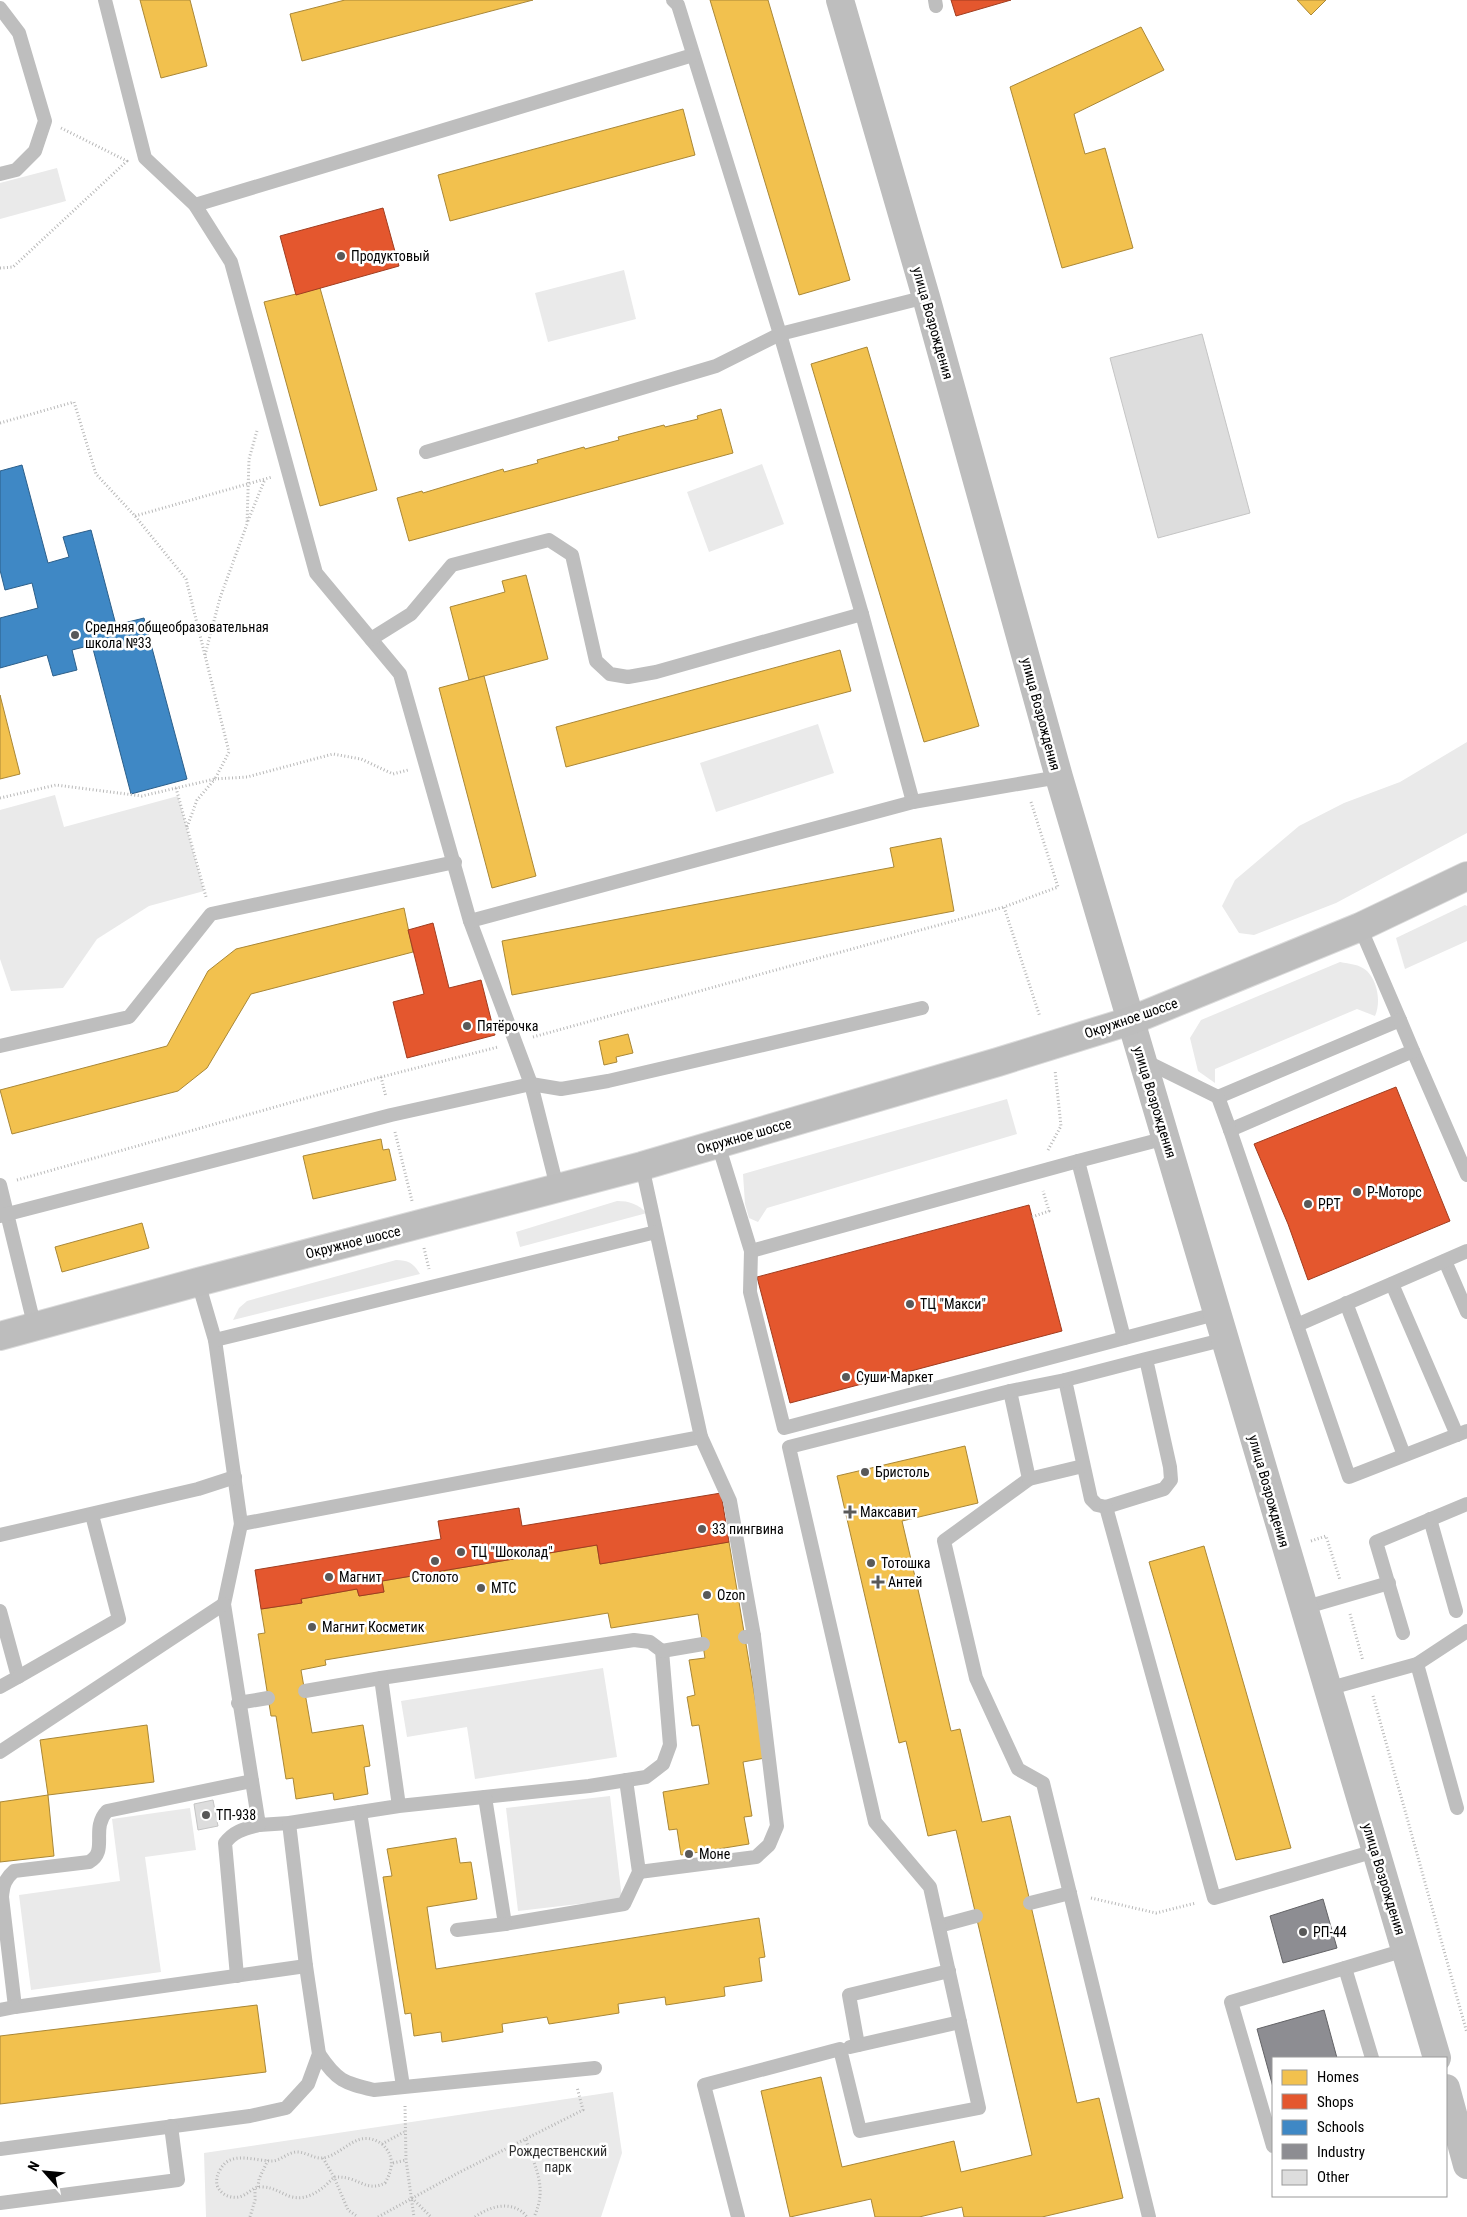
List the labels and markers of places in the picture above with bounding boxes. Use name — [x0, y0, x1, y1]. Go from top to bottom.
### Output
place label: Продуктовый — [351, 248, 430, 264]
marker: Продуктовый — [335, 250, 347, 262]
place label: Средняя общеобразовательная школа №33 — [85, 619, 269, 651]
marker: Средняя общеобразовательная школа №33 — [69, 629, 81, 641]
place label: Пятёрочка — [477, 1018, 539, 1034]
marker: Пятёрочка — [461, 1020, 473, 1032]
place label: Р-Моторс — [1367, 1184, 1422, 1200]
marker: Р-Моторс — [1351, 1186, 1363, 1198]
place label: РРТ — [1318, 1196, 1341, 1212]
marker: РРТ — [1302, 1198, 1314, 1210]
place label: ТЦ "Макси" — [920, 1296, 986, 1312]
marker: ТЦ "Макси" — [904, 1298, 916, 1310]
place label: Суши-Маркет — [856, 1369, 934, 1385]
marker: Суши-Маркет — [840, 1371, 852, 1383]
place label: Бристоль — [875, 1464, 930, 1480]
marker: Бристоль — [859, 1466, 871, 1478]
place label: Максавит — [860, 1504, 917, 1520]
marker: Максавит — [844, 1506, 856, 1518]
place label: 33 пингвина — [712, 1521, 784, 1537]
marker: 33 пингвина — [696, 1523, 708, 1535]
place label: ТЦ "Шоколад" — [471, 1544, 553, 1560]
marker: ТЦ "Шоколад" — [455, 1546, 467, 1558]
marker: Столото — [429, 1555, 441, 1567]
place label: Тотошка — [881, 1555, 930, 1571]
marker: Тотошка — [865, 1557, 877, 1569]
place label: Магнит — [339, 1569, 382, 1585]
place label: Столото — [411, 1569, 459, 1585]
marker: Магнит — [323, 1571, 335, 1583]
place label: Антей — [888, 1574, 922, 1590]
marker: Антей — [872, 1576, 884, 1588]
place label: МТС — [491, 1580, 516, 1596]
marker: МТС — [475, 1582, 487, 1594]
place label: Ozon — [717, 1587, 745, 1603]
marker: Ozon — [701, 1589, 713, 1601]
place label: Магнит Косметик — [322, 1619, 425, 1635]
marker: Магнит Косметик — [306, 1621, 318, 1633]
place label: ТП-938 — [216, 1807, 256, 1823]
marker: ТП-938 — [200, 1809, 212, 1821]
place label: Моне — [699, 1846, 731, 1862]
marker: Моне — [683, 1848, 695, 1860]
place label: РП-44 — [1313, 1924, 1347, 1940]
marker: РП-44 — [1297, 1926, 1309, 1938]

